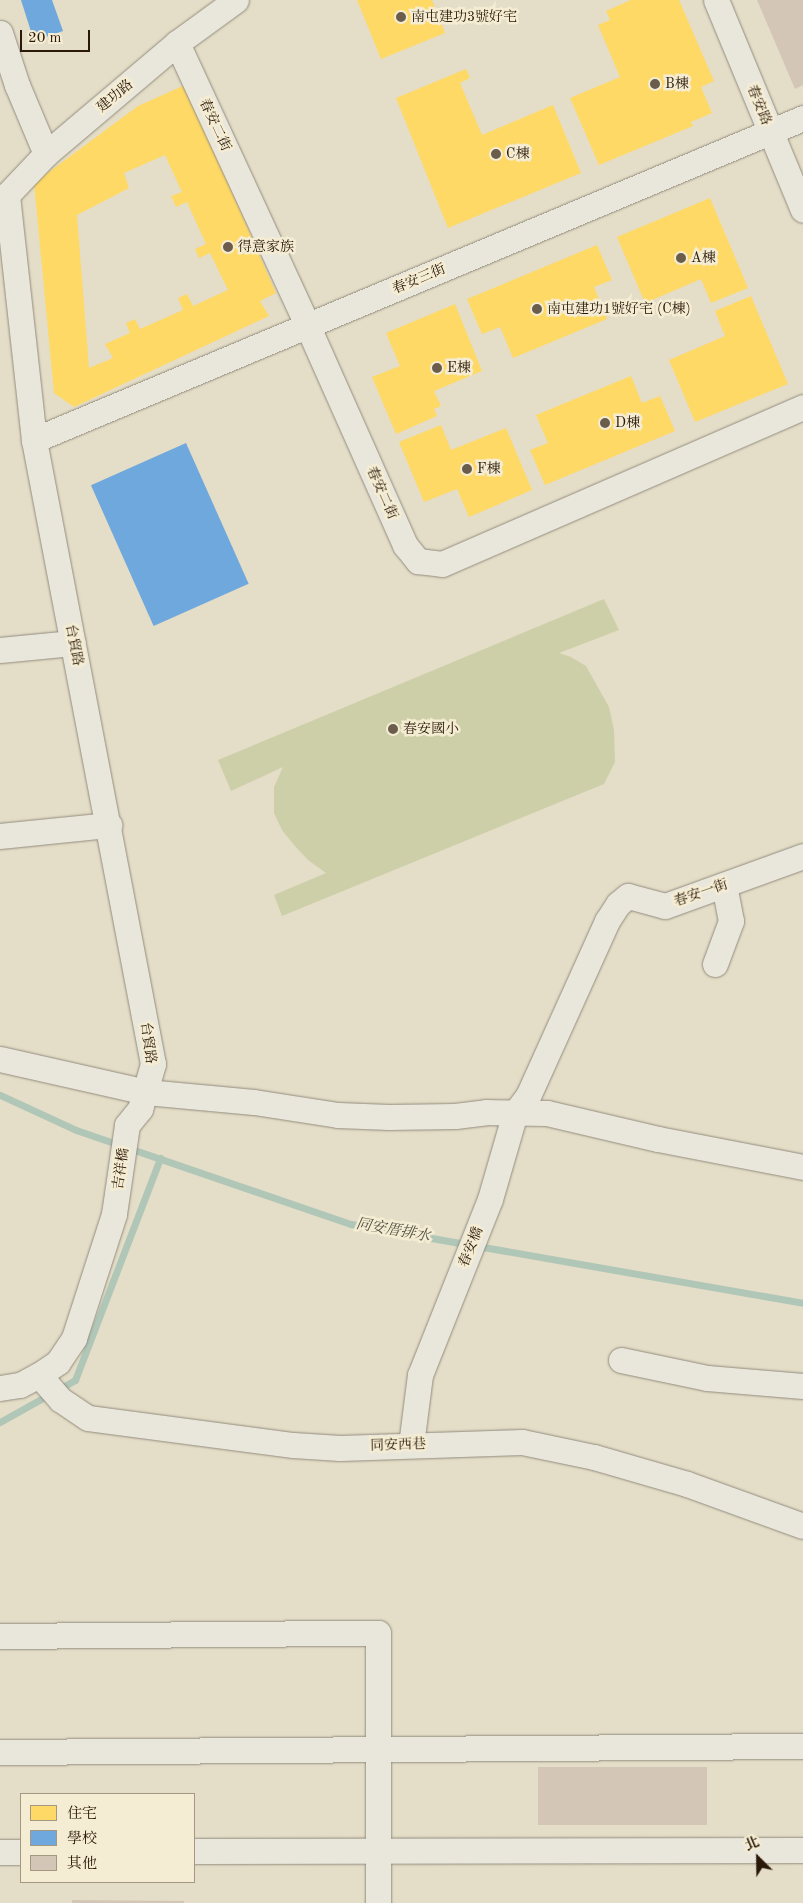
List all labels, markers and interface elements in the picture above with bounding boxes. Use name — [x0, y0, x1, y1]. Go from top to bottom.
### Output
place label: 南屯建功3號好宅 — [411, 9, 517, 25]
marker: 南屯建功3號好宅 — [395, 11, 407, 23]
scale bar — [22, 20, 92, 52]
text: 20 m — [28, 31, 62, 46]
street label: 建功路 — [94, 76, 136, 116]
place label: B棟 — [665, 76, 689, 92]
marker: B棟 — [649, 78, 661, 90]
street label: 春安路 — [743, 82, 775, 128]
street label: 春安二街 — [196, 96, 234, 154]
place label: C棟 — [506, 146, 529, 162]
marker: C棟 — [490, 148, 502, 160]
place label: 得意家族 — [238, 239, 294, 255]
marker: 得意家族 — [222, 241, 234, 253]
place label: A棟 — [691, 250, 716, 266]
marker: A棟 — [675, 252, 687, 264]
street label: 春安三街 — [390, 260, 448, 298]
place label: 南屯建功1號好宅 (C棟) — [547, 301, 691, 317]
marker: 南屯建功1號好宅 (C棟) — [531, 303, 543, 315]
place label: E棟 — [447, 360, 471, 376]
marker: E棟 — [431, 362, 443, 374]
place label: D棟 — [615, 415, 640, 431]
marker: D棟 — [599, 417, 611, 429]
place label: F棟 — [477, 461, 500, 477]
marker: F棟 — [461, 463, 473, 475]
street label: 春安二街 — [363, 464, 401, 522]
street label: 台貿路 — [62, 623, 86, 667]
place label: 春安國小 — [403, 721, 459, 737]
marker: 春安國小 — [387, 723, 399, 735]
street label: 春安一街 — [672, 876, 730, 910]
street label: 台貿路 — [137, 1021, 159, 1065]
street label: 吉祥橋 — [110, 1147, 132, 1191]
water label: 同安厝排水 — [355, 1216, 431, 1246]
street label: 春安橋 — [455, 1224, 487, 1270]
street label: 同安西巷 — [370, 1436, 426, 1454]
legend — [20, 1793, 195, 1883]
text: 住宅 — [67, 1807, 97, 1822]
text: 學校 — [67, 1832, 97, 1847]
north arrow — [733, 1833, 783, 1883]
text: 北 — [743, 1835, 761, 1853]
text: 其他 — [67, 1857, 97, 1872]

